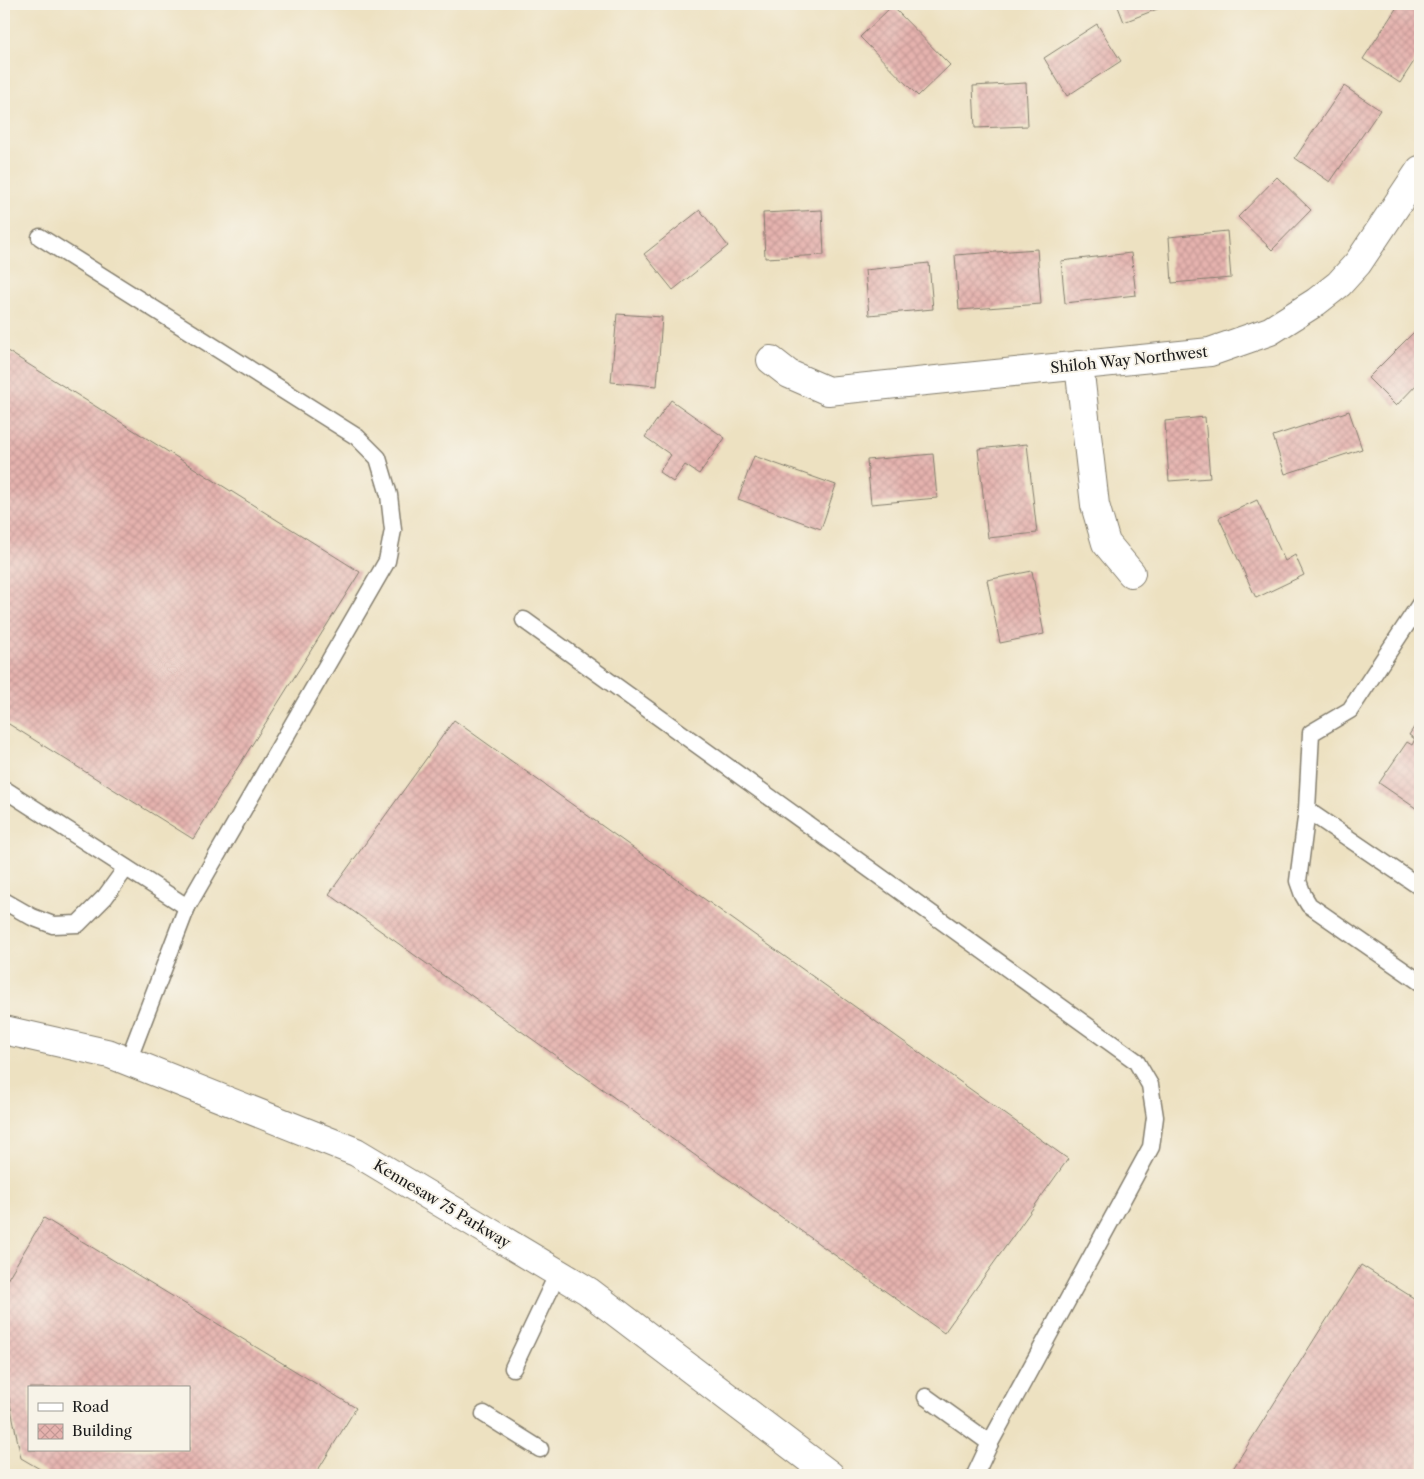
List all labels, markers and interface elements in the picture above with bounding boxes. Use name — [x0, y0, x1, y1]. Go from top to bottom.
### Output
street label: Shiloh Way Northwest — [1049, 342, 1209, 377]
street label: Kennesaw 75 Parkway — [370, 1155, 515, 1252]
legend — [28, 1386, 190, 1452]
text: Road — [72, 1397, 109, 1416]
text: Building — [72, 1421, 132, 1440]

